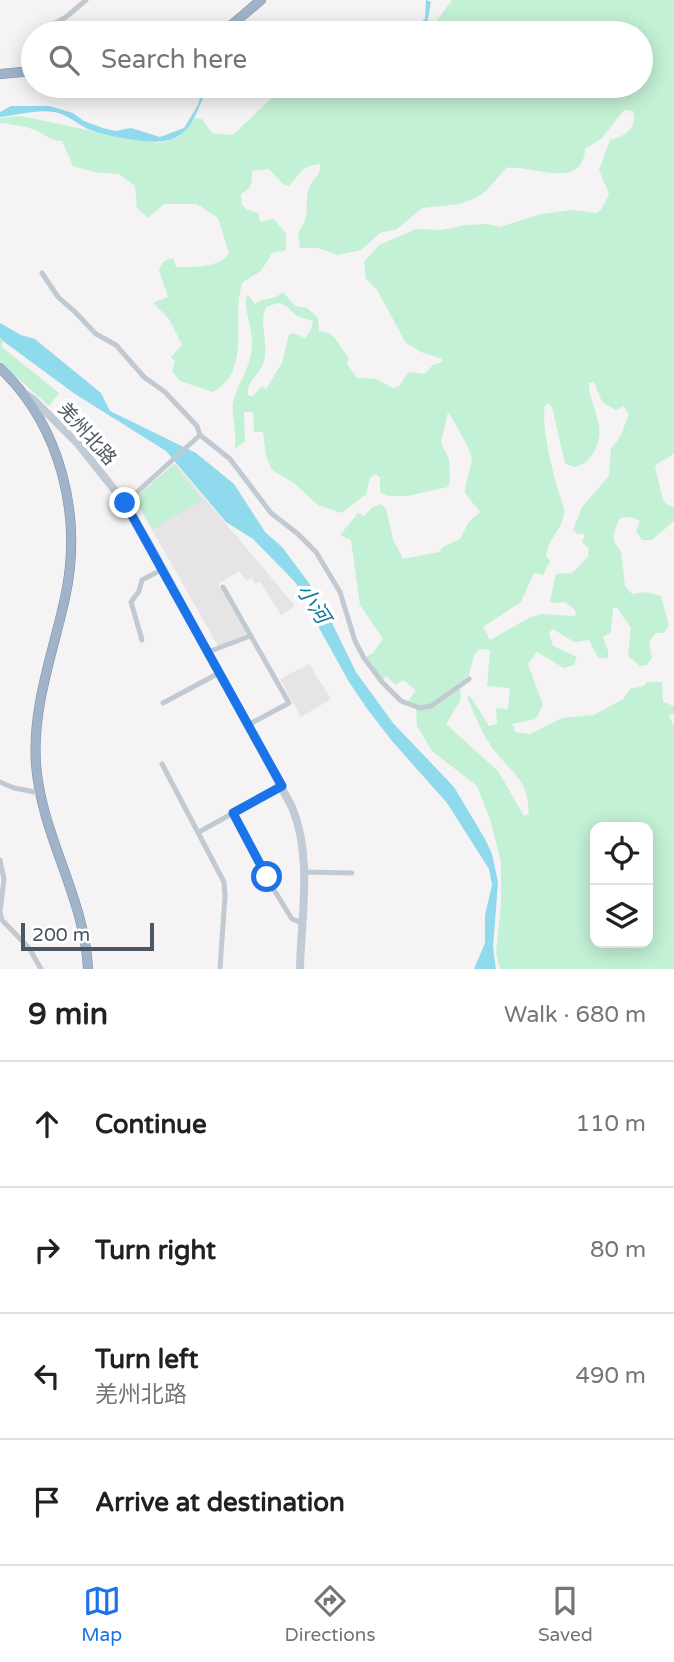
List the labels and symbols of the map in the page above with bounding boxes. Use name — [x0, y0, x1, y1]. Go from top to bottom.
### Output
street label: 羌州北路 — [53, 398, 121, 470]
route end — [109, 487, 140, 518]
water label: 小河 — [291, 580, 337, 632]
route start — [251, 861, 282, 892]
scale bar — [21, 920, 154, 952]

